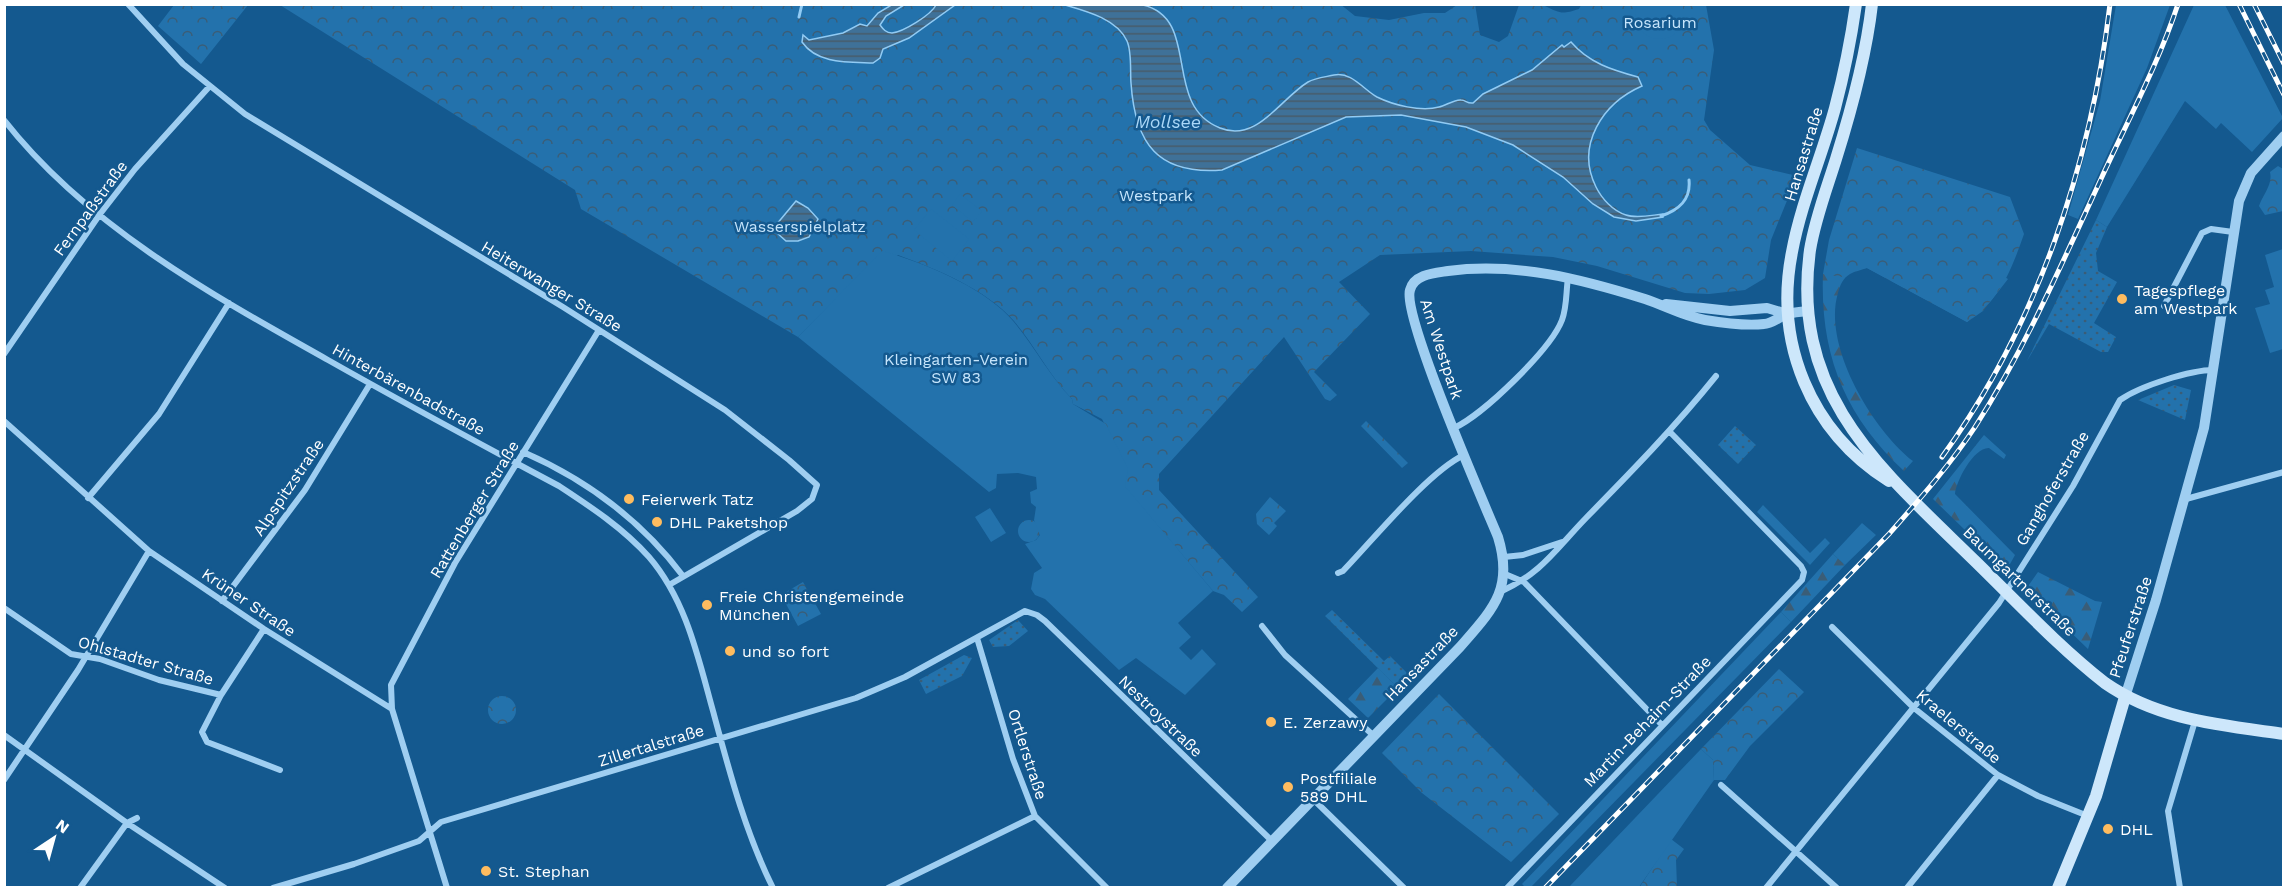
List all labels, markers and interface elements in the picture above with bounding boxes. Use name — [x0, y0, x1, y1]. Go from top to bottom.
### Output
park label: Rosarium — [1623, 13, 1697, 32]
street label: Hansastraße — [1780, 105, 1827, 204]
water label: Mollsee — [1135, 111, 1201, 132]
street label: Fernpaßstraße — [49, 157, 131, 260]
park label: Westpark — [1119, 186, 1193, 205]
park label: Wasserspielplatz — [734, 217, 866, 236]
street label: Heiterwanger Straße — [478, 237, 625, 336]
place label: Tagespflege am Westpark — [2134, 281, 2237, 318]
marker: Tagespflege am Westpark — [2115, 292, 2129, 306]
street label: Am Westpark — [1416, 296, 1467, 402]
street label: Hinterbärenbadstraße — [329, 340, 488, 439]
park label: Kleingarten-Verein SW 83 — [884, 350, 1028, 387]
street label: Ganghoferstraße — [2012, 427, 2093, 549]
street label: Alpspitzstraße — [249, 435, 328, 539]
street label: Rattenberger Straße — [426, 437, 523, 581]
place label: Feierwerk Tatz — [641, 490, 754, 509]
marker: Feierwerk Tatz — [622, 492, 636, 506]
place label: DHL Paketshop — [669, 513, 788, 532]
marker: DHL Paketshop — [650, 515, 664, 529]
street label: Baumgartnerstraße — [1959, 522, 2080, 640]
street label: Krüner Straße — [198, 564, 299, 641]
street label: Pfeuferstraße — [2105, 574, 2156, 681]
place label: Freie Christengemeinde München — [719, 587, 904, 624]
marker: Freie Christengemeinde München — [700, 598, 714, 612]
street label: Hansastraße — [1381, 622, 1462, 705]
street label: Ohlstadter Straße — [76, 632, 216, 689]
place label: und so fort — [742, 642, 829, 661]
marker: und so fort — [723, 644, 737, 658]
street label: Martin-Behaim-Straße — [1580, 652, 1715, 791]
street label: Nestroystraße — [1115, 672, 1207, 761]
street label: Kraelerstraße — [1912, 685, 2005, 767]
street label: Ortlerstraße — [1004, 706, 1051, 802]
place label: E. Zerzawy — [1283, 713, 1368, 732]
marker: E. Zerzawy — [1264, 715, 1278, 729]
street label: Zillertalstraße — [596, 720, 706, 771]
place label: Postfiliale 589 DHL — [1300, 769, 1377, 806]
marker: Postfiliale 589 DHL — [1281, 780, 1295, 794]
north arrow — [24, 808, 84, 868]
text: N — [52, 815, 73, 837]
place label: DHL — [2120, 820, 2153, 839]
marker: DHL — [2101, 822, 2115, 836]
place label: St. Stephan — [498, 862, 590, 881]
marker: St. Stephan — [479, 864, 493, 878]

